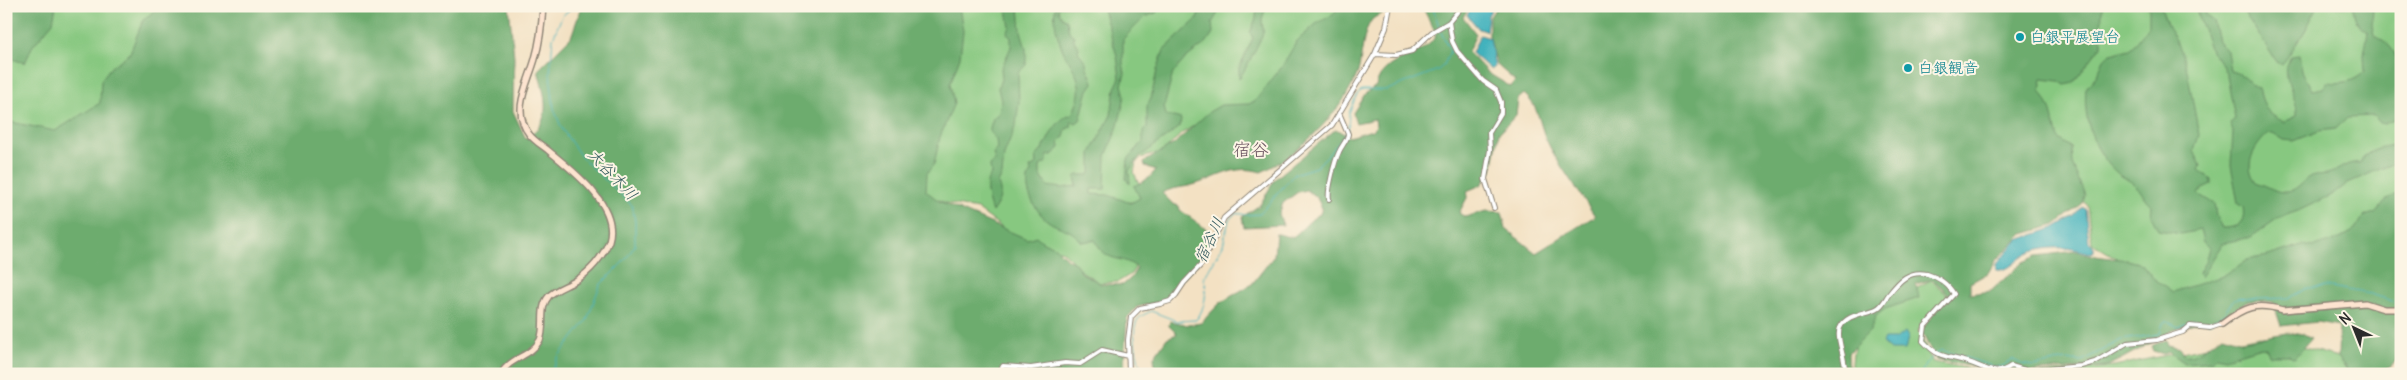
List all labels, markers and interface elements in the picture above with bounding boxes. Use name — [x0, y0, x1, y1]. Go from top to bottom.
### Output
place label: 白銀平展望台 — [2030, 27, 2120, 46]
marker: 白銀平展望台 — [2014, 31, 2026, 43]
place label: 白銀観音 — [1918, 58, 1978, 77]
marker: 白銀観音 — [1902, 62, 1914, 74]
district label: 宿谷 — [1233, 138, 1269, 161]
water label: 大谷木川 — [584, 144, 642, 204]
water label: 宿谷川 — [1190, 214, 1228, 266]
north arrow — [2330, 302, 2380, 352]
text: N — [2335, 309, 2355, 328]

